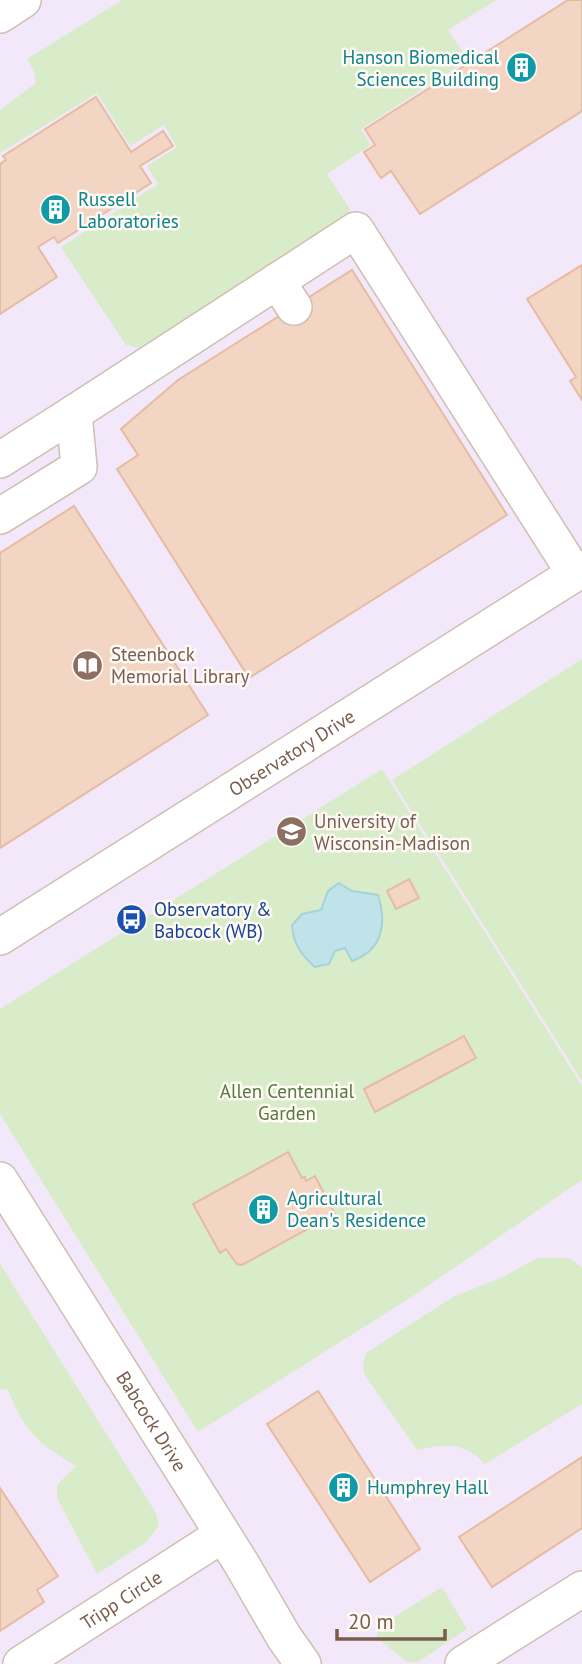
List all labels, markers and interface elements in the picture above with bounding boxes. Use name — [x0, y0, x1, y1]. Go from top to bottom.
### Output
place label: Hanson Biomedical Sciences Building — [342, 45, 499, 91]
building icon: Hanson Biomedical Sciences Building — [505, 51, 539, 85]
place label: Russell Laboratories — [78, 187, 179, 233]
building icon: Russell Laboratories — [38, 193, 72, 227]
place label: Steenbock Memorial Library — [111, 642, 249, 688]
library icon: Steenbock Memorial Library — [71, 648, 105, 682]
street label: Observatory Drive — [224, 704, 359, 801]
place label: University of Wisconsin-Madison — [314, 809, 470, 855]
school or university icon: University of Wisconsin-Madison — [274, 815, 308, 849]
place label: Observatory & Babcock (WB) — [154, 897, 272, 943]
bus stop icon: Observatory & Babcock (WB) — [114, 903, 148, 937]
park label: Allen Centennial Garden — [220, 1079, 355, 1125]
place label: Agricultural Dean's Residence — [287, 1186, 426, 1232]
building icon: Agricultural Dean's Residence — [247, 1192, 281, 1226]
street label: Babcock Drive — [111, 1367, 192, 1476]
building icon: Humphrey Hall — [327, 1470, 361, 1504]
place label: Humphrey Hall — [367, 1475, 489, 1499]
street label: Tripp Circle — [76, 1565, 166, 1635]
scale bar — [337, 1598, 446, 1642]
text: 20 m — [348, 1608, 394, 1635]

